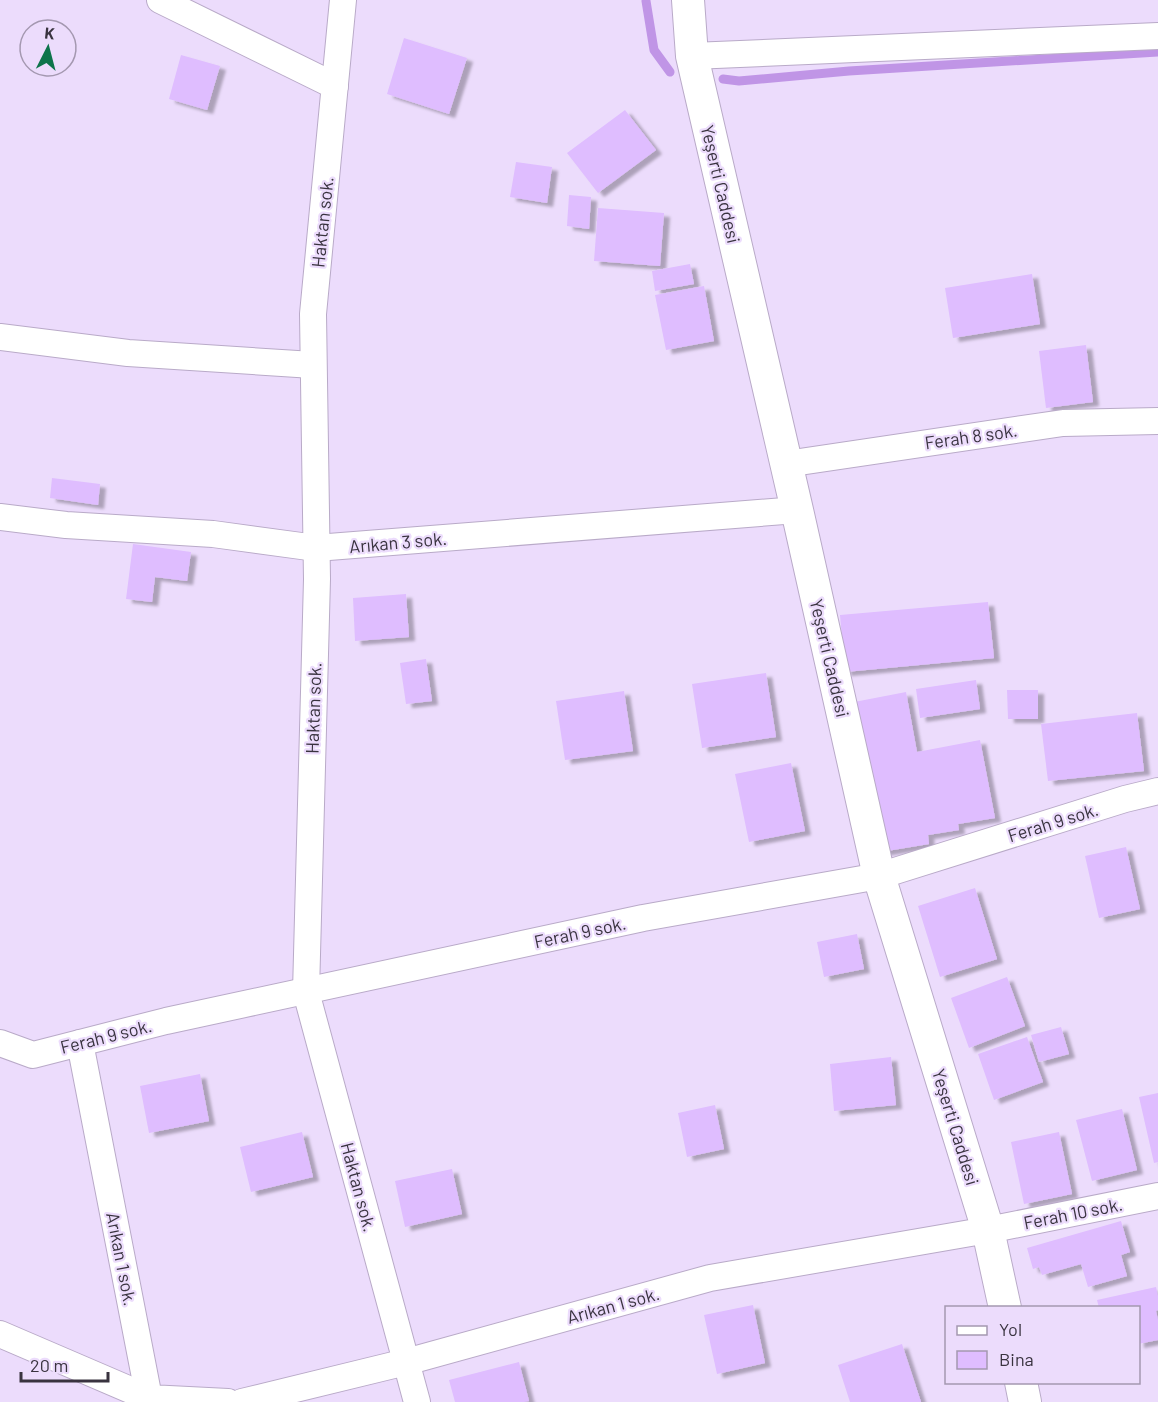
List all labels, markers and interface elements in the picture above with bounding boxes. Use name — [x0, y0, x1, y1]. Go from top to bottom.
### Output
north arrow — [18, 18, 78, 78]
text: K — [44, 23, 56, 43]
street label: Yeşerti Caddesi — [697, 123, 745, 245]
street label: Haktan sok. — [306, 175, 338, 269]
street label: Ferah 8 sok. — [923, 419, 1019, 453]
street label: Arıkan 3 sok. — [348, 527, 448, 557]
street label: Yeşerti Caddesi — [806, 597, 854, 719]
street label: Haktan sok. — [300, 662, 326, 754]
street label: Ferah 9 sok. — [1005, 798, 1101, 846]
street label: Ferah 9 sok. — [532, 912, 628, 952]
street label: Ferah 9 sok. — [58, 1014, 154, 1058]
street label: Yeşerti Caddesi — [928, 1066, 984, 1188]
street label: Haktan sok. — [337, 1140, 381, 1234]
street label: Ferah 10 sok. — [1021, 1193, 1125, 1233]
street label: Arıkan 1 sok. — [102, 1210, 142, 1308]
street label: Arıkan 1 sok. — [564, 1282, 662, 1328]
legend — [945, 1306, 1140, 1384]
text: Yol — [999, 1318, 1022, 1340]
scale bar — [21, 1345, 108, 1383]
text: Bina — [999, 1348, 1034, 1370]
text: 20 m — [30, 1354, 68, 1376]

